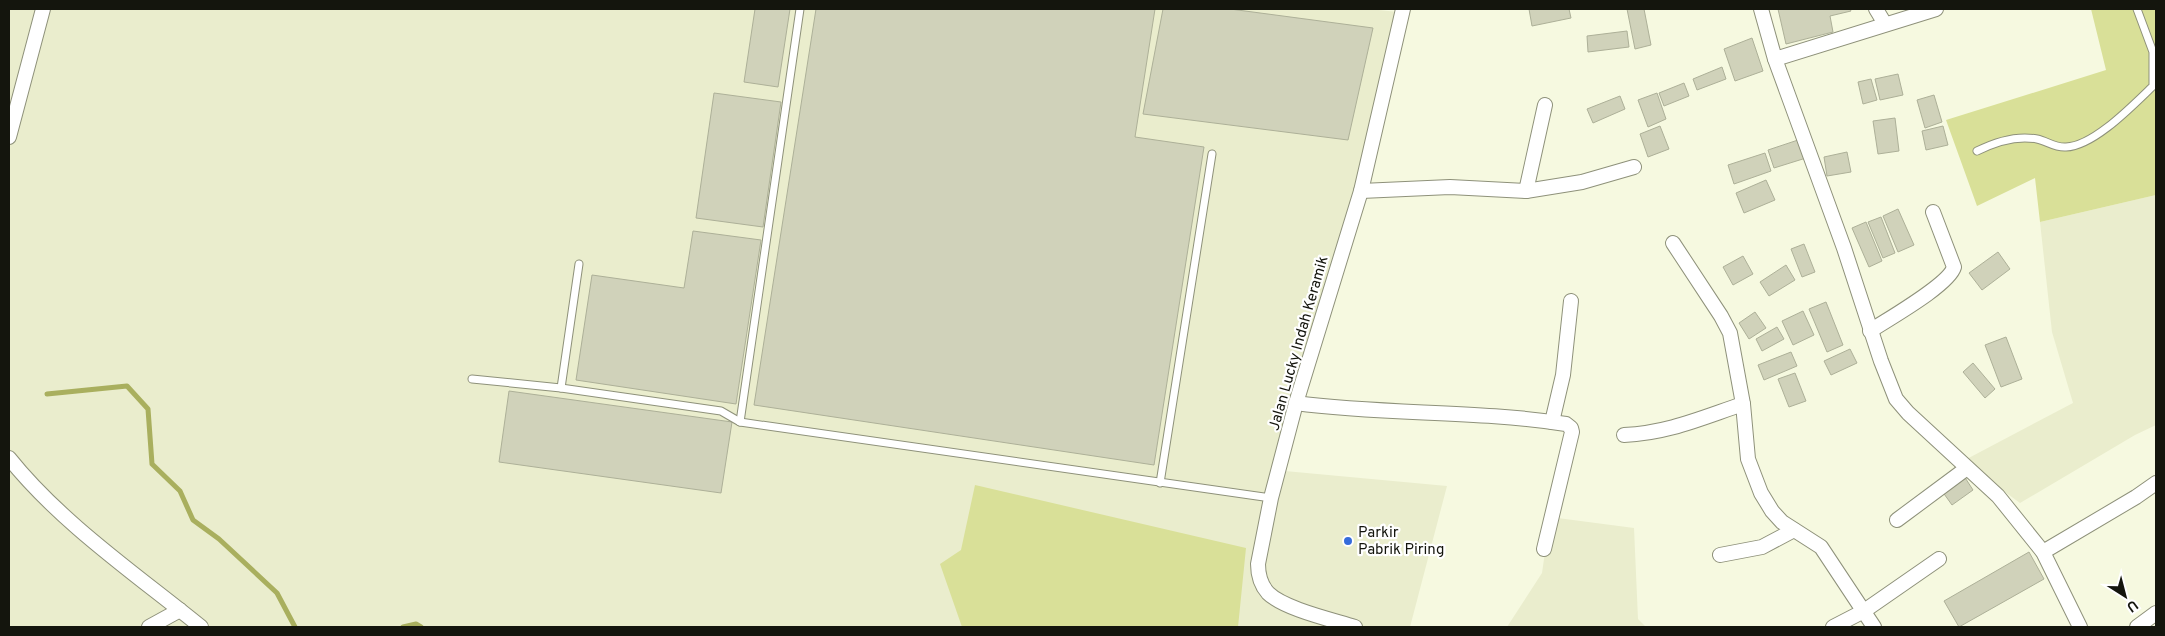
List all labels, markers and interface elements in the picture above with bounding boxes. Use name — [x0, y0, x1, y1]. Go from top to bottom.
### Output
street label: Jalan Lucky Indah Keramik — [1265, 254, 1333, 433]
place label: Parkir Pabrik Piring — [1358, 524, 1444, 560]
marker: Parkir Pabrik Piring — [1342, 535, 1354, 547]
north arrow — [2100, 571, 2150, 621]
text: U — [2123, 595, 2141, 615]

